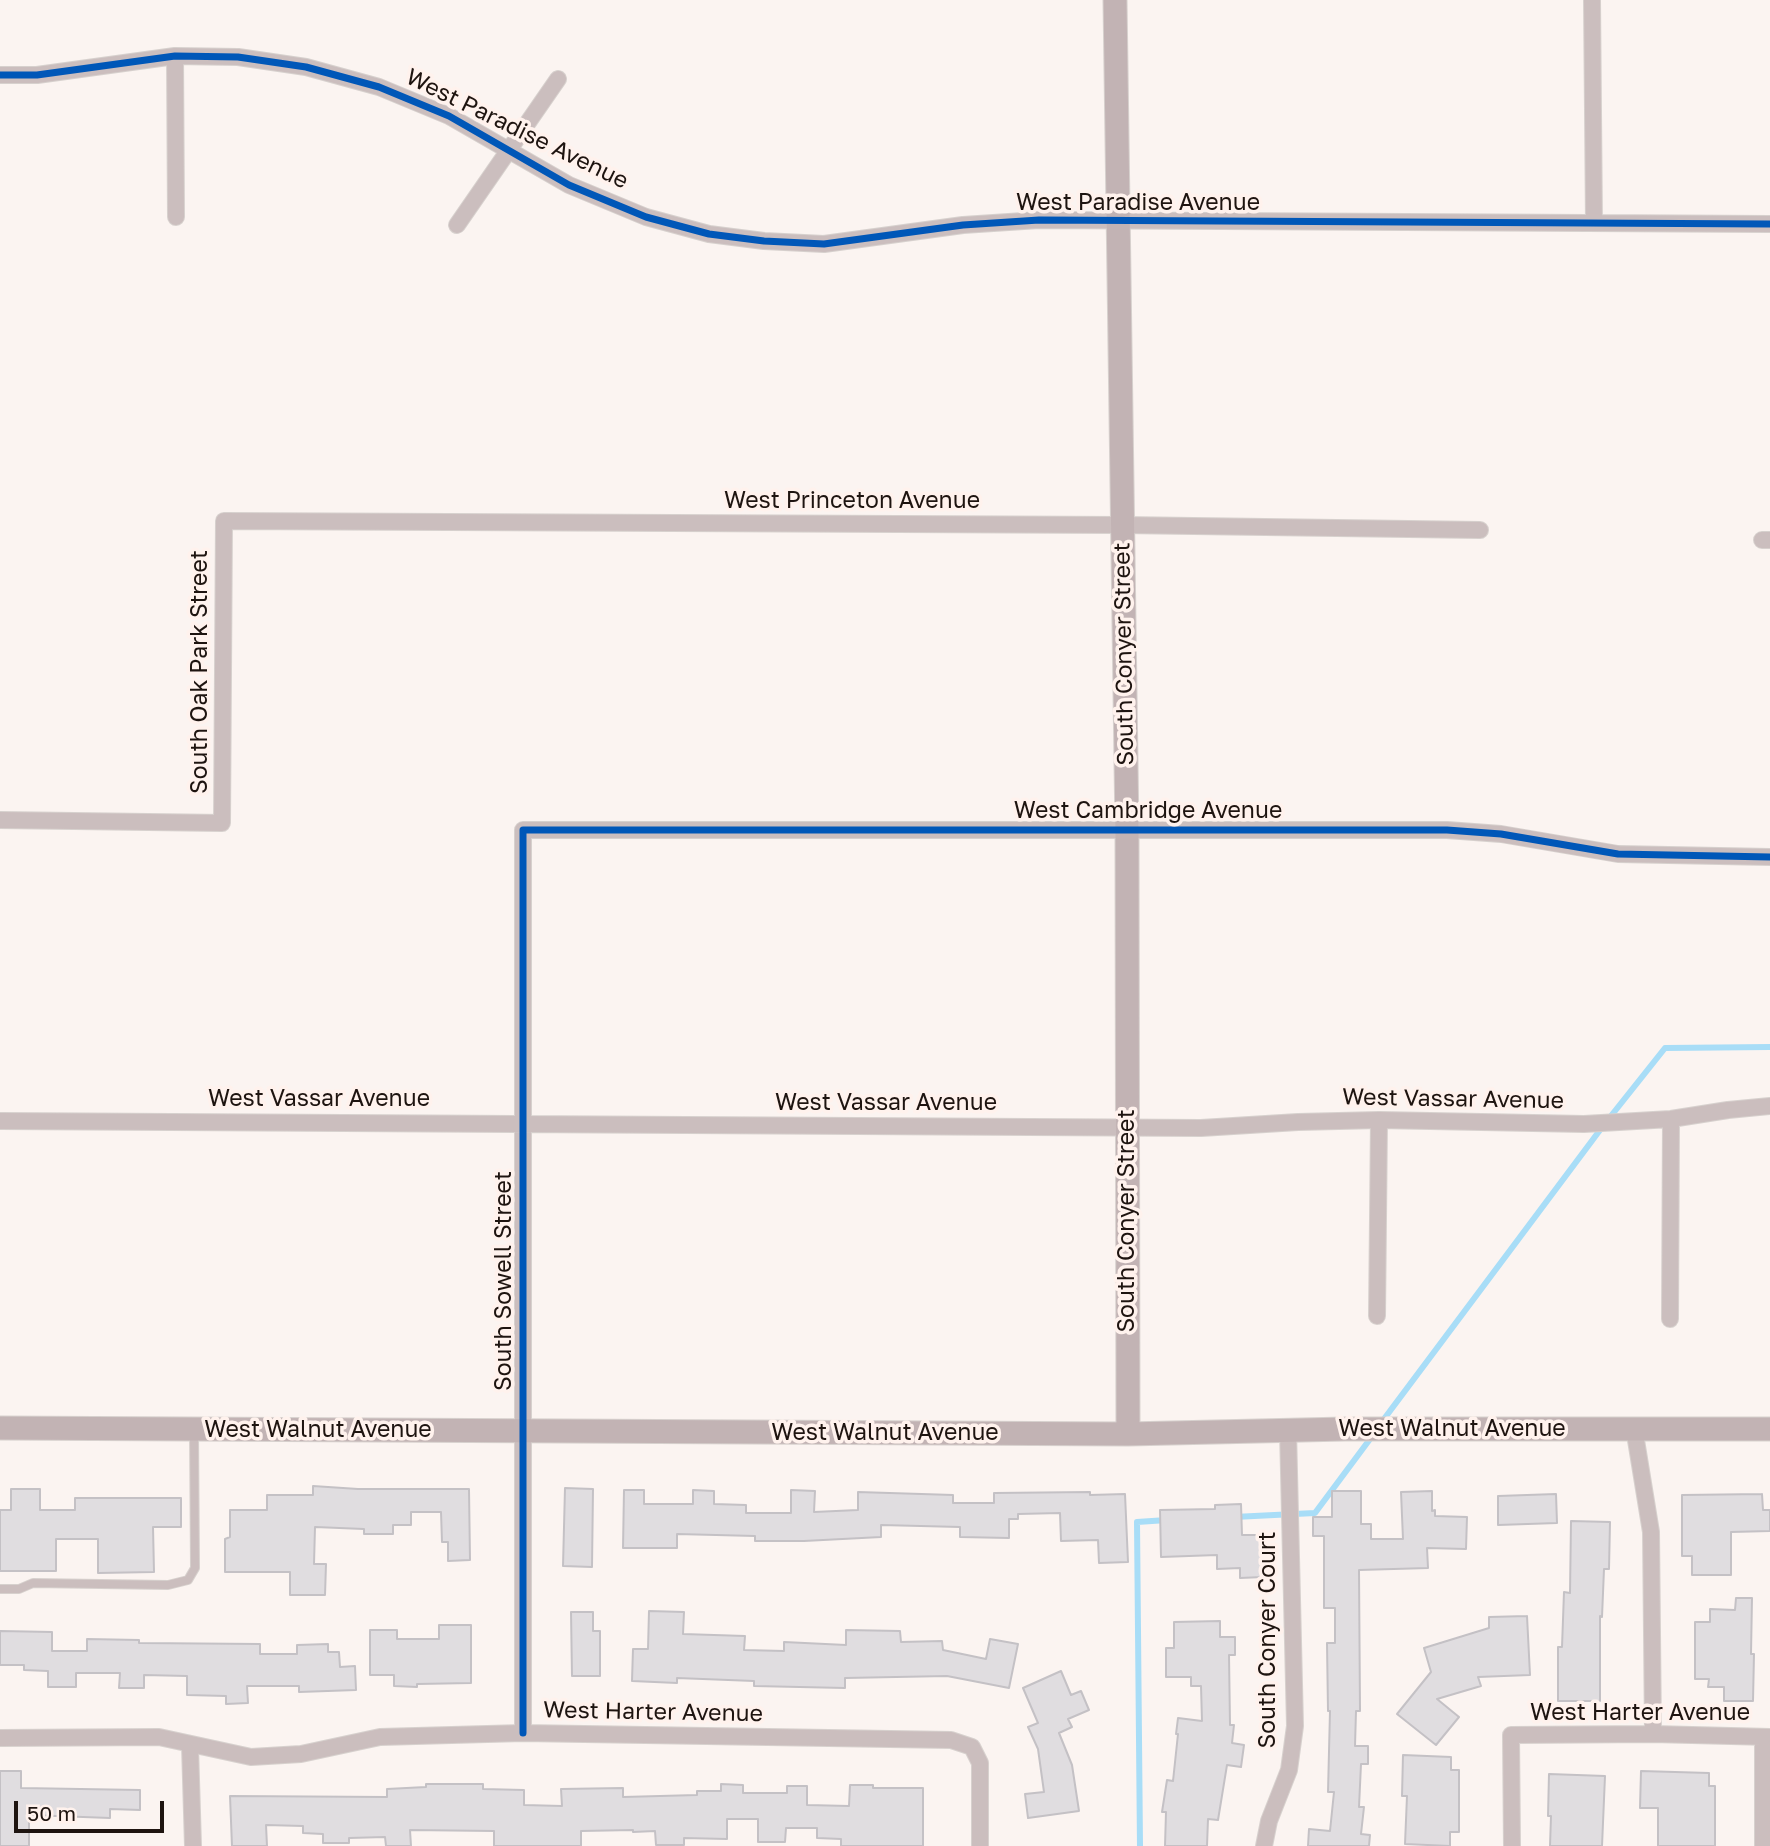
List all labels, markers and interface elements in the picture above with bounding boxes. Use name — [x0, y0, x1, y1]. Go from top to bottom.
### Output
street label: West Paradise Avenue — [401, 63, 633, 195]
street label: West Paradise Avenue — [1016, 189, 1260, 217]
street label: West Princeton Avenue — [724, 487, 980, 515]
street label: South Conyer Street — [1108, 542, 1140, 766]
street label: South Oak Park Street — [186, 550, 214, 794]
street label: West Cambridge Avenue — [1014, 797, 1282, 825]
street label: West Vassar Avenue — [1342, 1083, 1564, 1115]
street label: West Vassar Avenue — [208, 1085, 430, 1113]
street label: West Vassar Avenue — [775, 1089, 997, 1117]
street label: South Conyer Street — [1113, 1109, 1141, 1333]
street label: South Sowell Street — [490, 1171, 518, 1391]
street label: West Walnut Avenue — [1338, 1415, 1566, 1443]
street label: West Walnut Avenue — [204, 1416, 432, 1444]
street label: West Walnut Avenue — [771, 1419, 999, 1447]
street label: South Conyer Court — [1254, 1531, 1282, 1749]
street label: West Harter Avenue — [543, 1696, 763, 1728]
street label: West Harter Avenue — [1530, 1699, 1750, 1727]
scale bar — [18, 1786, 168, 1830]
text: 50 m — [27, 1800, 76, 1826]

